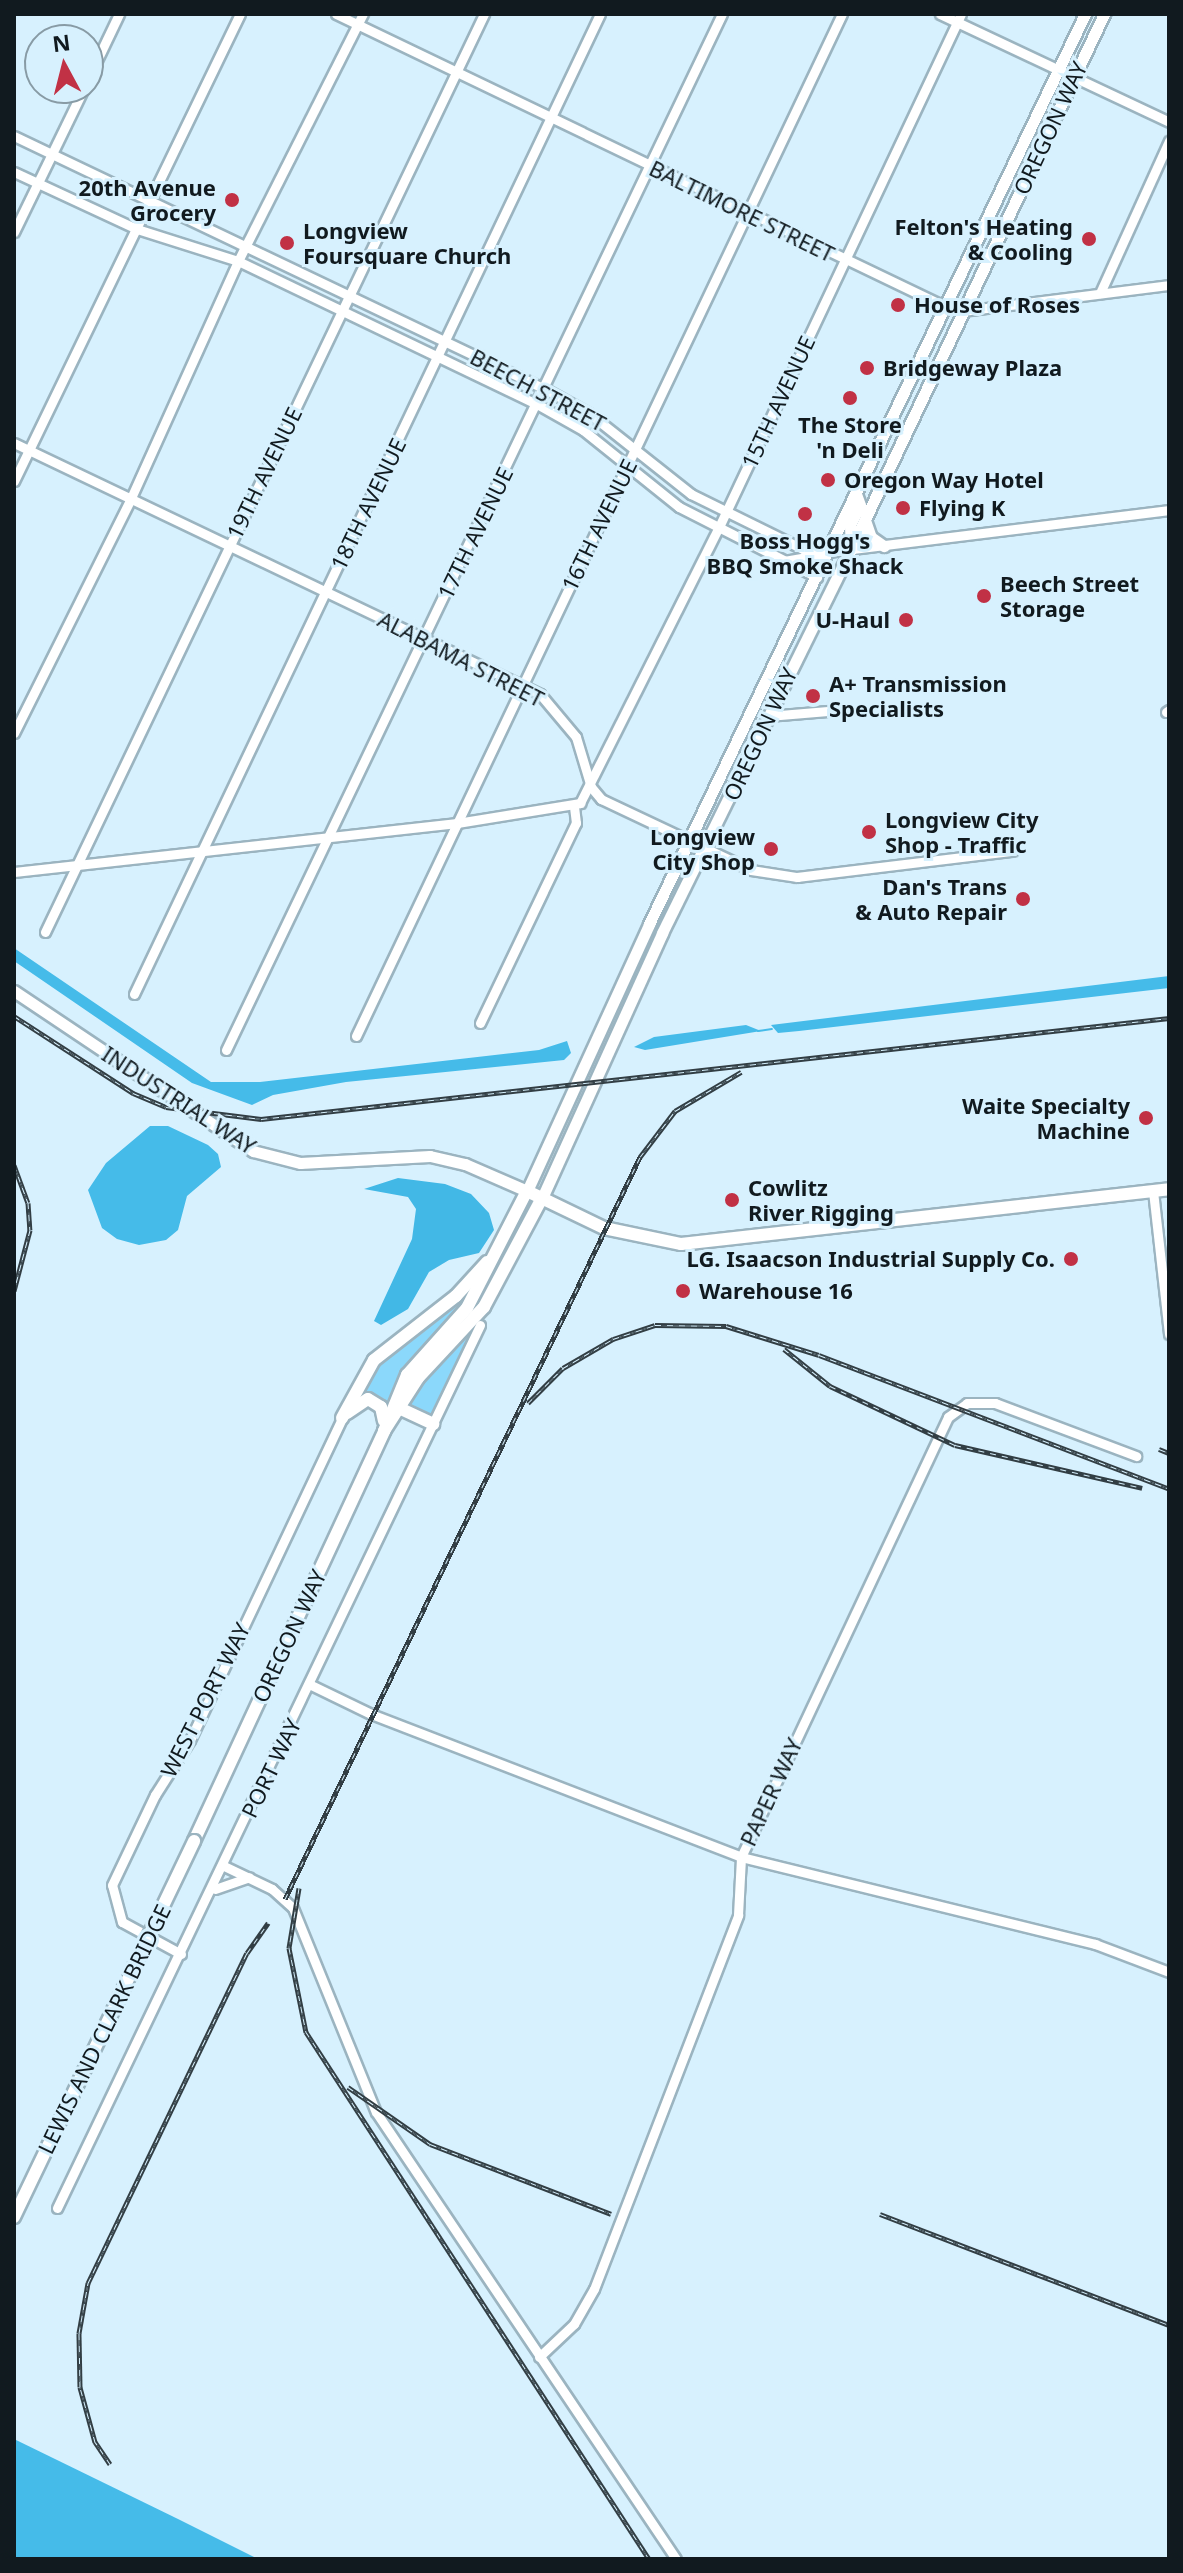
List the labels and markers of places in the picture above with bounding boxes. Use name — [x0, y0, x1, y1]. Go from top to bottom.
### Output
place label: 20th Avenue Grocery — [79, 174, 216, 226]
marker: 20th Avenue Grocery — [223, 191, 241, 209]
place label: Felton's Heating & Cooling — [894, 213, 1073, 264]
place label: Longview Foursquare Church — [303, 217, 511, 268]
marker: Felton's Heating & Cooling — [1080, 230, 1098, 248]
marker: Longview Foursquare Church — [278, 234, 296, 252]
place label: House of Roses — [914, 292, 1080, 318]
marker: House of Roses — [889, 296, 907, 314]
place label: Bridgeway Plaza — [883, 355, 1062, 381]
marker: Bridgeway Plaza — [858, 359, 876, 377]
marker: The Store 'n Deli — [841, 389, 859, 407]
place label: The Store 'n Deli — [798, 411, 902, 462]
place label: Oregon Way Hotel — [844, 467, 1044, 493]
marker: Oregon Way Hotel — [819, 471, 837, 489]
place label: Flying K — [919, 495, 1005, 521]
marker: Flying K — [894, 499, 912, 517]
marker: Boss Hogg's BBQ Smoke Shack — [796, 505, 814, 523]
place label: Boss Hogg's BBQ Smoke Shack — [707, 527, 903, 578]
place label: Beech Street Storage — [1000, 570, 1139, 622]
marker: Beech Street Storage — [975, 587, 993, 605]
place label: U-Haul — [815, 607, 890, 633]
marker: U-Haul — [897, 611, 915, 629]
place label: A+ Transmission Specialists — [829, 670, 1007, 722]
marker: A+ Transmission Specialists — [804, 687, 822, 705]
place label: Longview City Shop - Traffic — [885, 806, 1038, 858]
place label: Longview City Shop — [650, 823, 755, 874]
marker: Longview City Shop - Traffic — [860, 823, 878, 841]
marker: Longview City Shop — [762, 840, 780, 858]
place label: Dan's Trans & Auto Repair — [855, 873, 1007, 924]
marker: Dan's Trans & Auto Repair — [1014, 890, 1032, 908]
place label: Waite Specialty Machine — [962, 1092, 1130, 1144]
marker: Waite Specialty Machine — [1137, 1109, 1155, 1127]
place label: Cowlitz River Rigging — [748, 1174, 894, 1226]
marker: Cowlitz River Rigging — [723, 1191, 741, 1209]
place label: LG. Isaacson Industrial Supply Co. — [687, 1246, 1055, 1272]
marker: LG. Isaacson Industrial Supply Co. — [1062, 1250, 1080, 1268]
place label: Warehouse 16 — [699, 1278, 853, 1304]
marker: Warehouse 16 — [674, 1282, 692, 1300]

